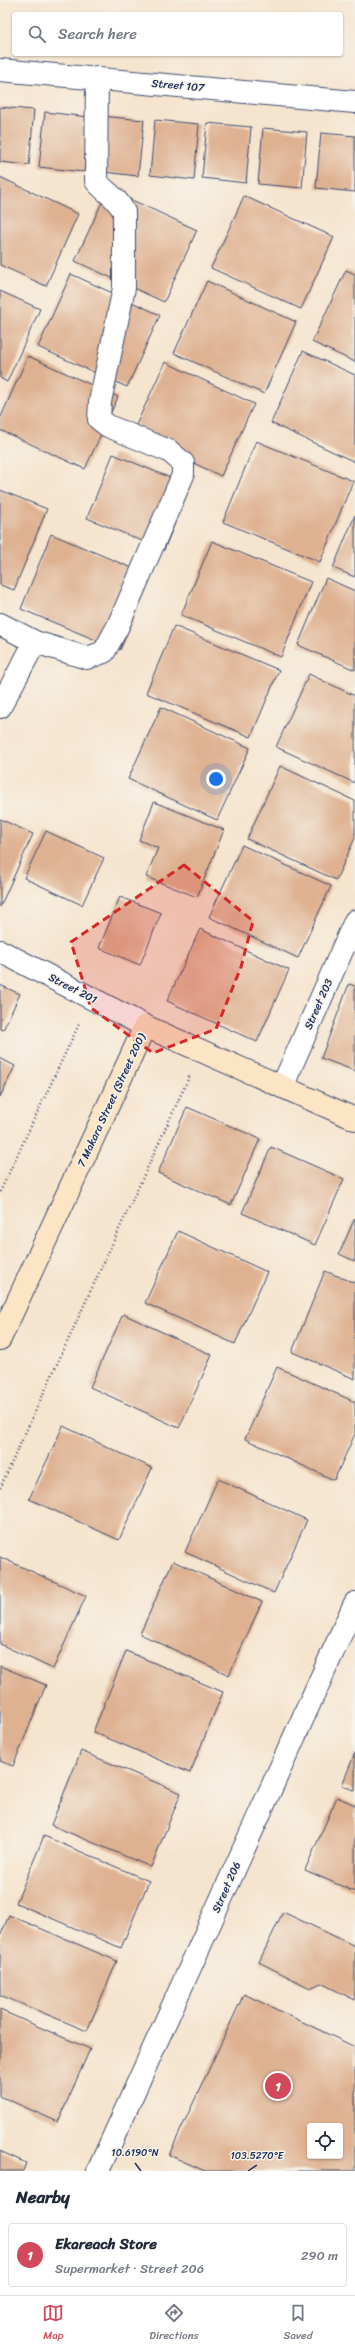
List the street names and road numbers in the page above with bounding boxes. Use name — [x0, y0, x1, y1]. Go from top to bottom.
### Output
street label: Street 107 — [151, 74, 206, 97]
street label: Street 201 — [45, 968, 101, 1009]
street label: Street 203 — [299, 976, 338, 1033]
street label: 7 Makara Street (Street 200) — [72, 1029, 151, 1170]
street label: Street 206 — [207, 1859, 246, 1916]

